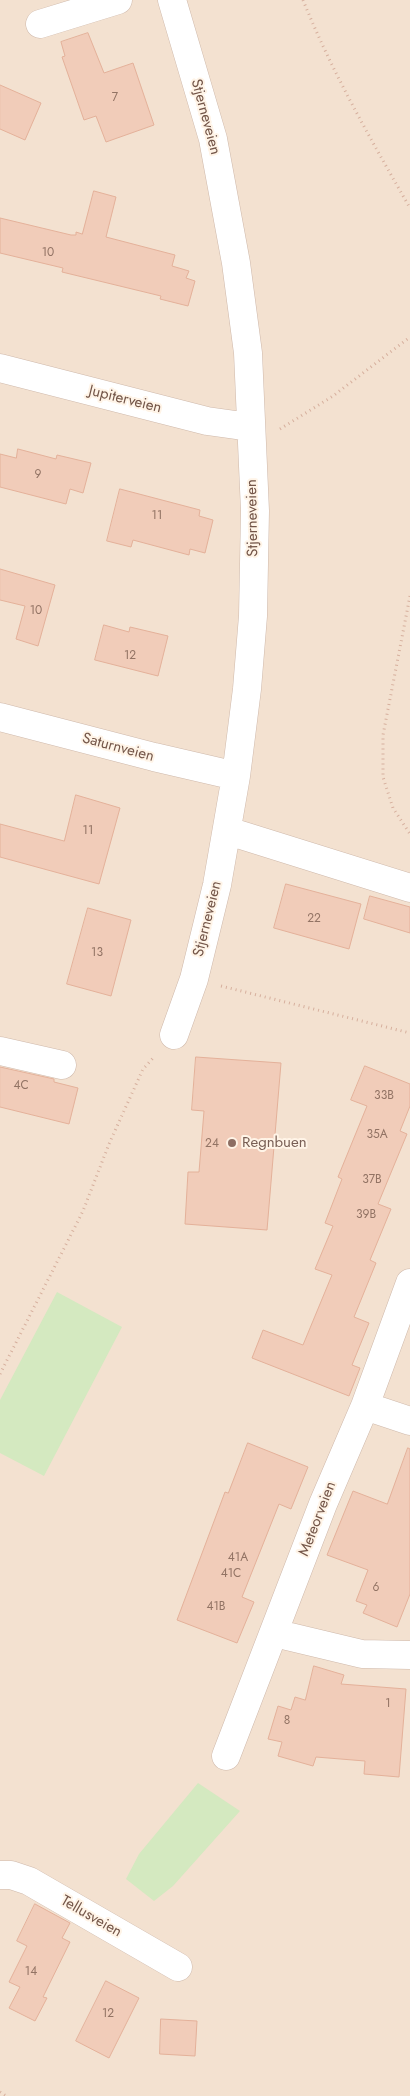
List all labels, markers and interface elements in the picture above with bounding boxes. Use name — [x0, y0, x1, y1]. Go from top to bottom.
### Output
street label: Stjerneveien — [186, 77, 224, 157]
house number: 7 — [112, 91, 118, 105]
house number: 10 — [42, 246, 54, 260]
street label: Jupiterveien — [87, 382, 163, 418]
house number: 9 — [35, 468, 41, 482]
street label: Stjerneveien — [243, 479, 263, 557]
house number: 11 — [152, 509, 162, 523]
house number: 10 — [30, 604, 42, 618]
house number: 12 — [124, 649, 136, 663]
street label: Saturnveien — [80, 730, 156, 766]
house number: 11 — [83, 824, 93, 838]
street label: Stjerneveien — [190, 879, 226, 959]
house number: 22 — [307, 912, 321, 926]
house number: 13 — [91, 946, 103, 960]
house number: 4C — [13, 1079, 29, 1093]
house number: 33B — [374, 1089, 394, 1103]
house number: 35A — [366, 1128, 388, 1142]
place label: Regnbuen — [242, 1134, 307, 1152]
house number: 24 — [205, 1137, 219, 1151]
marker: Regnbuen — [226, 1137, 238, 1149]
house number: 37B — [362, 1173, 382, 1187]
house number: 39B — [356, 1208, 376, 1222]
street label: Meteorveien — [296, 1479, 340, 1559]
house number: 41A — [228, 1551, 248, 1565]
house number: 41C — [221, 1567, 241, 1581]
house number: 6 — [373, 1581, 379, 1595]
house number: 41B — [206, 1600, 226, 1614]
house number: 1 — [385, 1697, 391, 1711]
house number: 8 — [284, 1714, 290, 1728]
street label: Tellusveien — [57, 1892, 125, 1942]
house number: 14 — [25, 1965, 37, 1979]
house number: 12 — [102, 2007, 114, 2021]

